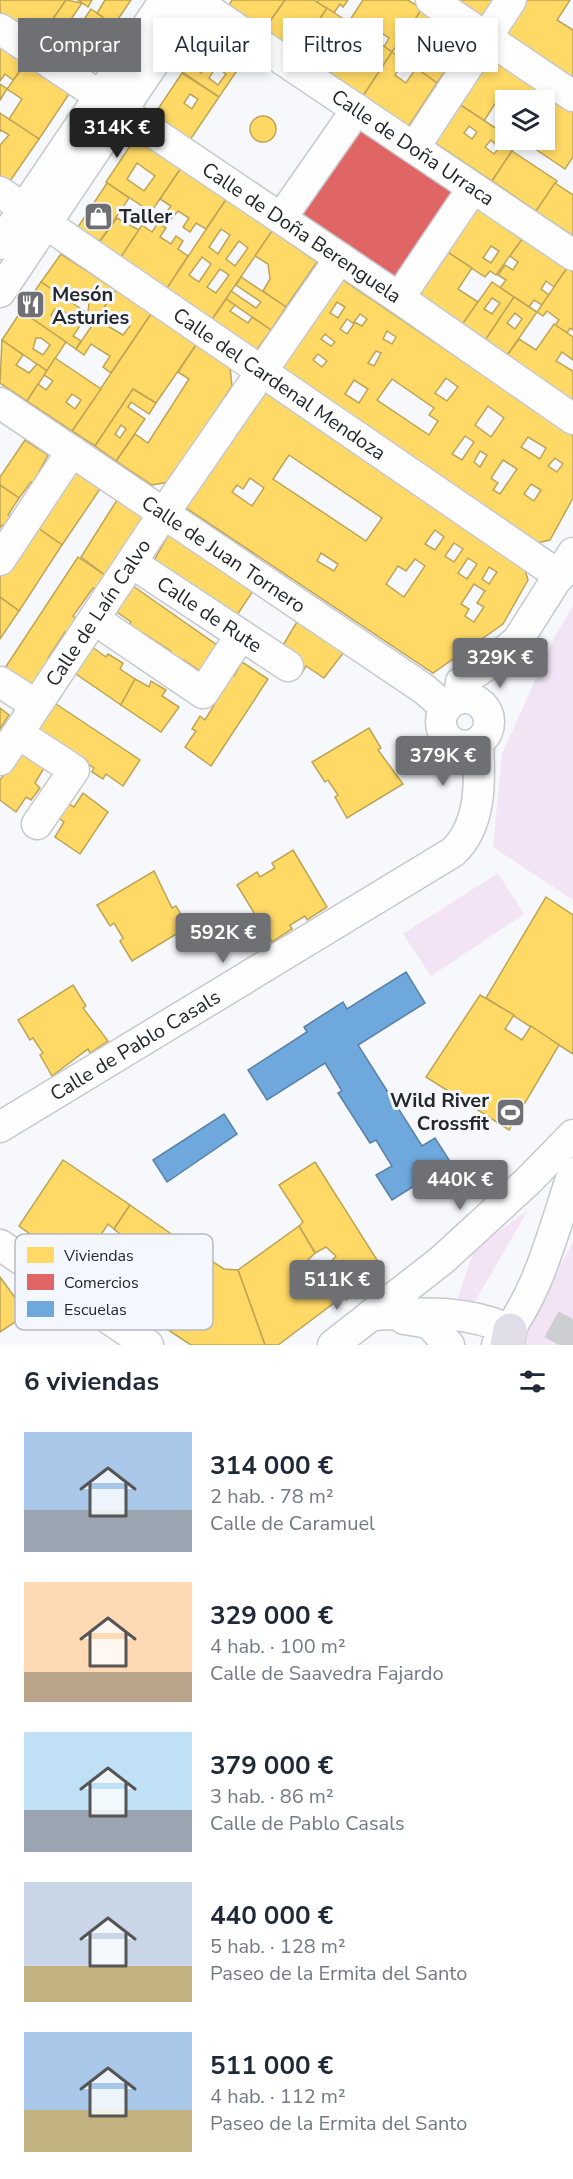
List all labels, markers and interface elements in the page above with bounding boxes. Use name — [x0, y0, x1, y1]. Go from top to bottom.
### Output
chip: Comprar — [18, 18, 141, 72]
chip: Alquilar — [153, 18, 271, 72]
chip: Filtros — [283, 18, 383, 72]
chip: Nuevo — [395, 18, 498, 72]
street label: Calle de Doña Urraca — [326, 83, 500, 212]
map controls — [495, 90, 555, 150]
button: layers — [495, 90, 555, 150]
pin: 314K € — [68, 108, 166, 159]
text: 314K € — [84, 114, 150, 141]
street label: Calle de Doña Berenguela — [196, 156, 407, 310]
shop icon: Taller — [82, 200, 114, 232]
place label: Taller — [119, 203, 172, 230]
place label: Mesón Asturies — [52, 281, 129, 331]
restaurant icon: Mesón Asturies — [15, 289, 47, 321]
street label: Calle del Cardenal Mendoza — [168, 302, 391, 467]
street label: Calle de Juan Tornero — [136, 489, 311, 619]
street label: Calle de Laín Calvo — [39, 534, 157, 692]
street label: Calle de Rute — [151, 570, 267, 659]
pin: 329K € — [451, 638, 549, 689]
text: 329K € — [467, 644, 533, 671]
pin: 379K € — [394, 736, 492, 787]
text: 379K € — [410, 742, 476, 769]
pin: 592K € — [174, 913, 272, 964]
text: 592K € — [190, 919, 256, 946]
street label: Calle de Pablo Casals — [45, 983, 226, 1108]
place label: Wild River Crossfit — [390, 1087, 489, 1137]
sports icon: Wild River Crossfit — [494, 1096, 526, 1128]
pin: 440K € — [411, 1160, 509, 1211]
text: 440K € — [427, 1166, 493, 1193]
legend — [15, 1234, 213, 1330]
text: Viviendas — [63, 1245, 134, 1267]
pin: 511K € — [288, 1260, 386, 1311]
text: 511K € — [304, 1266, 370, 1293]
text: Comercios — [64, 1272, 139, 1294]
text: Escuelas — [64, 1299, 127, 1321]
text: 6 viviendas — [24, 1364, 159, 1399]
icon: filters — [516, 1365, 549, 1398]
text: 314 000 € — [210, 1448, 333, 1483]
icon: home — [72, 1456, 144, 1528]
text: 2 hab. · 78 m² — [210, 1483, 334, 1510]
text: Calle de Caramuel — [210, 1510, 375, 1537]
text: 329 000 € — [210, 1598, 333, 1633]
icon: home — [72, 1606, 144, 1678]
text: 4 hab. · 100 m² — [210, 1633, 346, 1660]
text: Calle de Saavedra Fajardo — [210, 1660, 444, 1687]
text: 379 000 € — [210, 1748, 333, 1783]
icon: home — [72, 1756, 144, 1828]
text: 3 hab. · 86 m² — [210, 1783, 334, 1810]
text: Calle de Pablo Casals — [210, 1810, 405, 1837]
text: 440 000 € — [210, 1898, 333, 1933]
icon: home — [72, 1906, 144, 1978]
text: 5 hab. · 128 m² — [210, 1933, 346, 1960]
text: Paseo de la Ermita del Santo — [210, 1960, 467, 1987]
text: 511 000 € — [210, 2048, 333, 2083]
icon: home — [72, 2056, 144, 2128]
text: 4 hab. · 112 m² — [210, 2083, 346, 2110]
text: Paseo de la Ermita del Santo — [210, 2110, 467, 2137]

